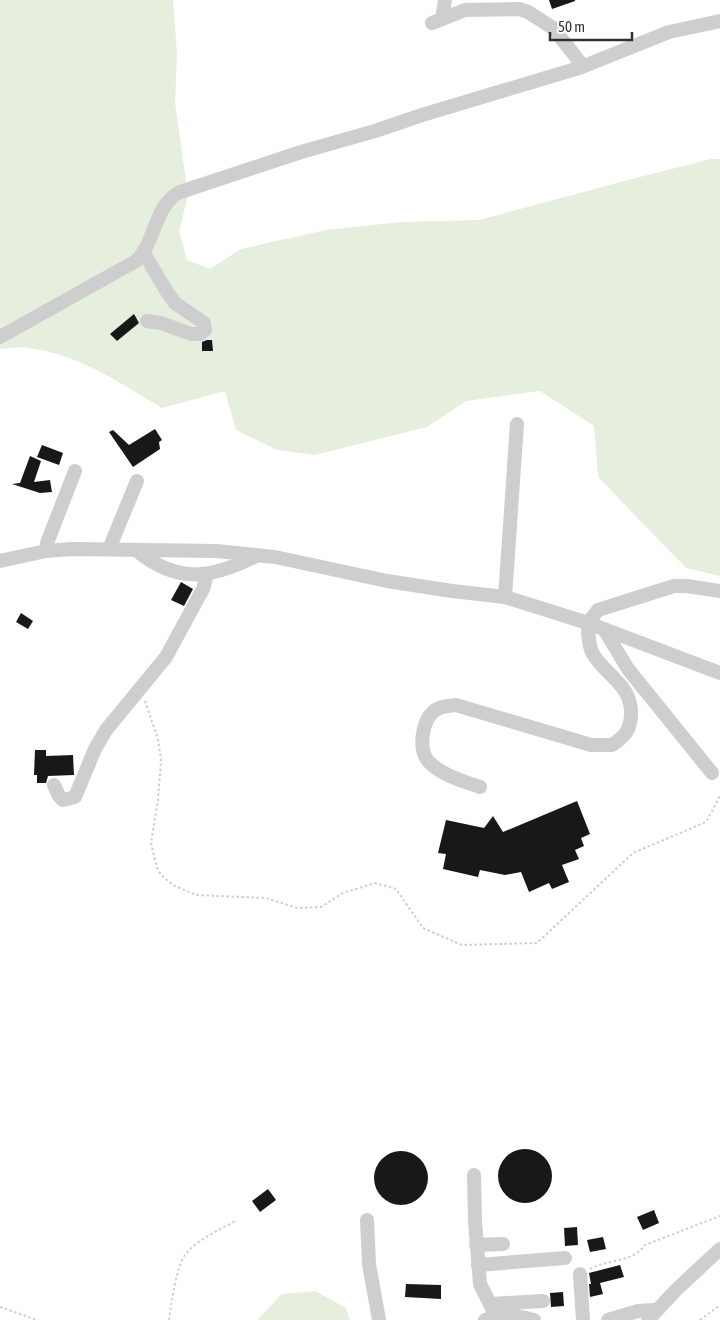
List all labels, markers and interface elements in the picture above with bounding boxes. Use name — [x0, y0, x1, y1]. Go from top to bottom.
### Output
scale bar — [550, 10, 632, 42]
text: 50 m — [558, 18, 585, 35]

